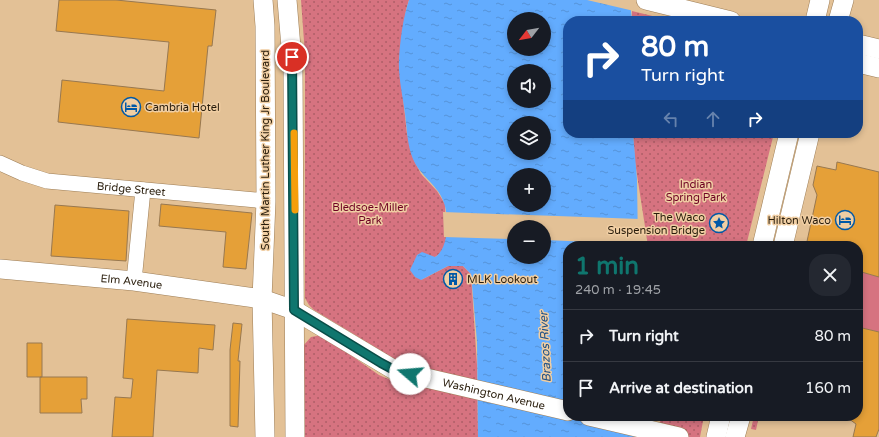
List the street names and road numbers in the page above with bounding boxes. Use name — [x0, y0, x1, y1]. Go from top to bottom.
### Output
street label: South Martin Luther King Jr Boulevard — [259, 50, 272, 250]
street label: Bridge Street — [96, 179, 166, 198]
street label: Elm Avenue — [100, 272, 163, 291]
street label: Washington Avenue — [441, 376, 547, 412]

